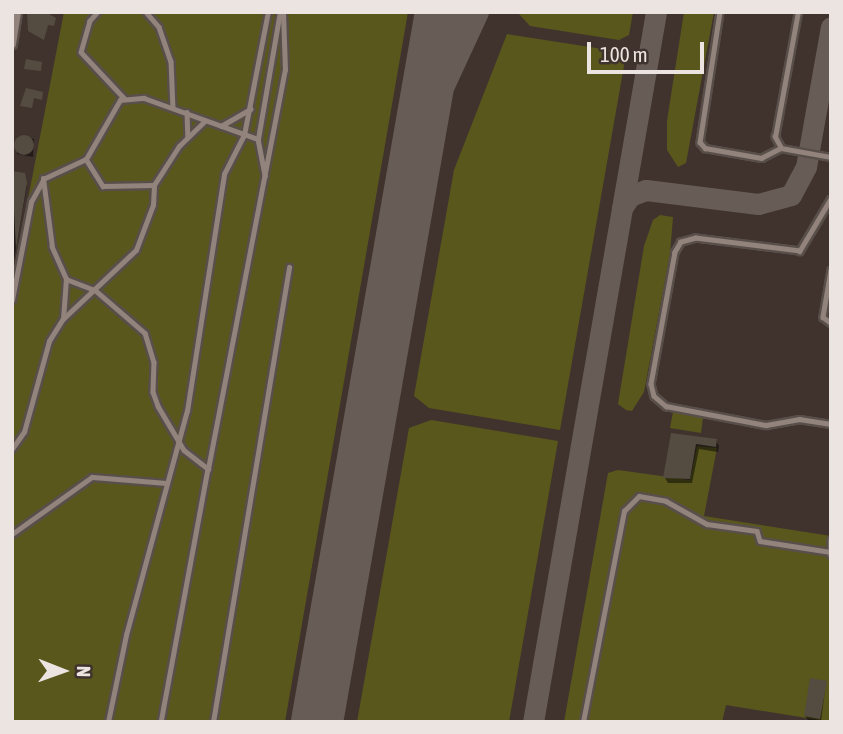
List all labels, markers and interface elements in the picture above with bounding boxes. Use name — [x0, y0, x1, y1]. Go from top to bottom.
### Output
scale bar — [591, 28, 708, 72]
text: 100 m — [600, 42, 648, 66]
north arrow — [28, 636, 98, 706]
text: N — [73, 666, 95, 677]

